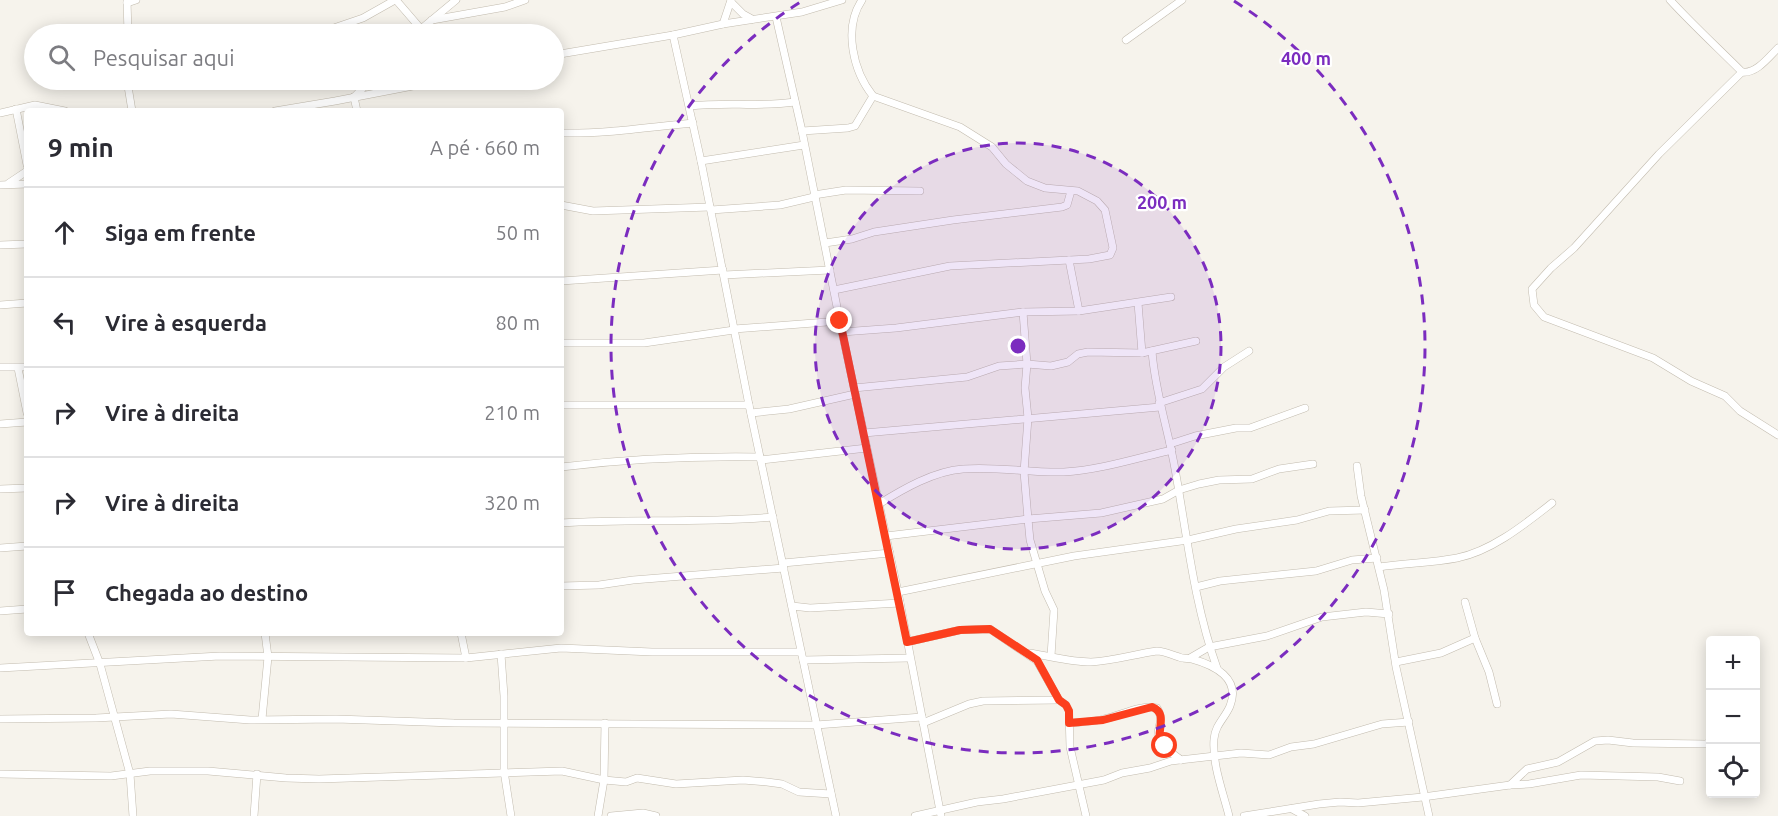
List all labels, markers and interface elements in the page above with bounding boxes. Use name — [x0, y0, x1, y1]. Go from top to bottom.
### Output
search box — [24, 24, 564, 90]
icon: search — [45, 41, 78, 74]
text: Pesquisar aqui — [93, 45, 235, 70]
text: 400 m — [1281, 48, 1331, 68]
text: 9 min — [48, 133, 114, 162]
text: A pé · 660 m — [430, 136, 540, 159]
text: 200 m — [1137, 192, 1187, 212]
icon: ahead — [48, 216, 81, 249]
text: Siga em frente — [105, 220, 256, 245]
text: 50 m — [496, 221, 540, 244]
icon: left — [48, 306, 81, 339]
route end — [826, 307, 852, 333]
text: Vire à esquerda — [105, 310, 267, 335]
text: 80 m — [496, 311, 540, 334]
centre of rings — [1008, 336, 1028, 356]
icon: right — [48, 396, 81, 429]
text: Vire à direita — [105, 400, 239, 425]
text: 210 m — [484, 401, 540, 424]
icon: right — [48, 486, 81, 519]
text: Vire à direita — [105, 490, 239, 515]
text: 320 m — [484, 491, 540, 514]
icon: arrive — [48, 576, 81, 609]
text: Chegada ao destino — [105, 580, 308, 605]
map controls — [1706, 636, 1760, 798]
button: + — [1706, 636, 1760, 690]
button: − — [1706, 690, 1760, 744]
route start — [1151, 732, 1177, 758]
button: locate — [1706, 744, 1760, 798]

